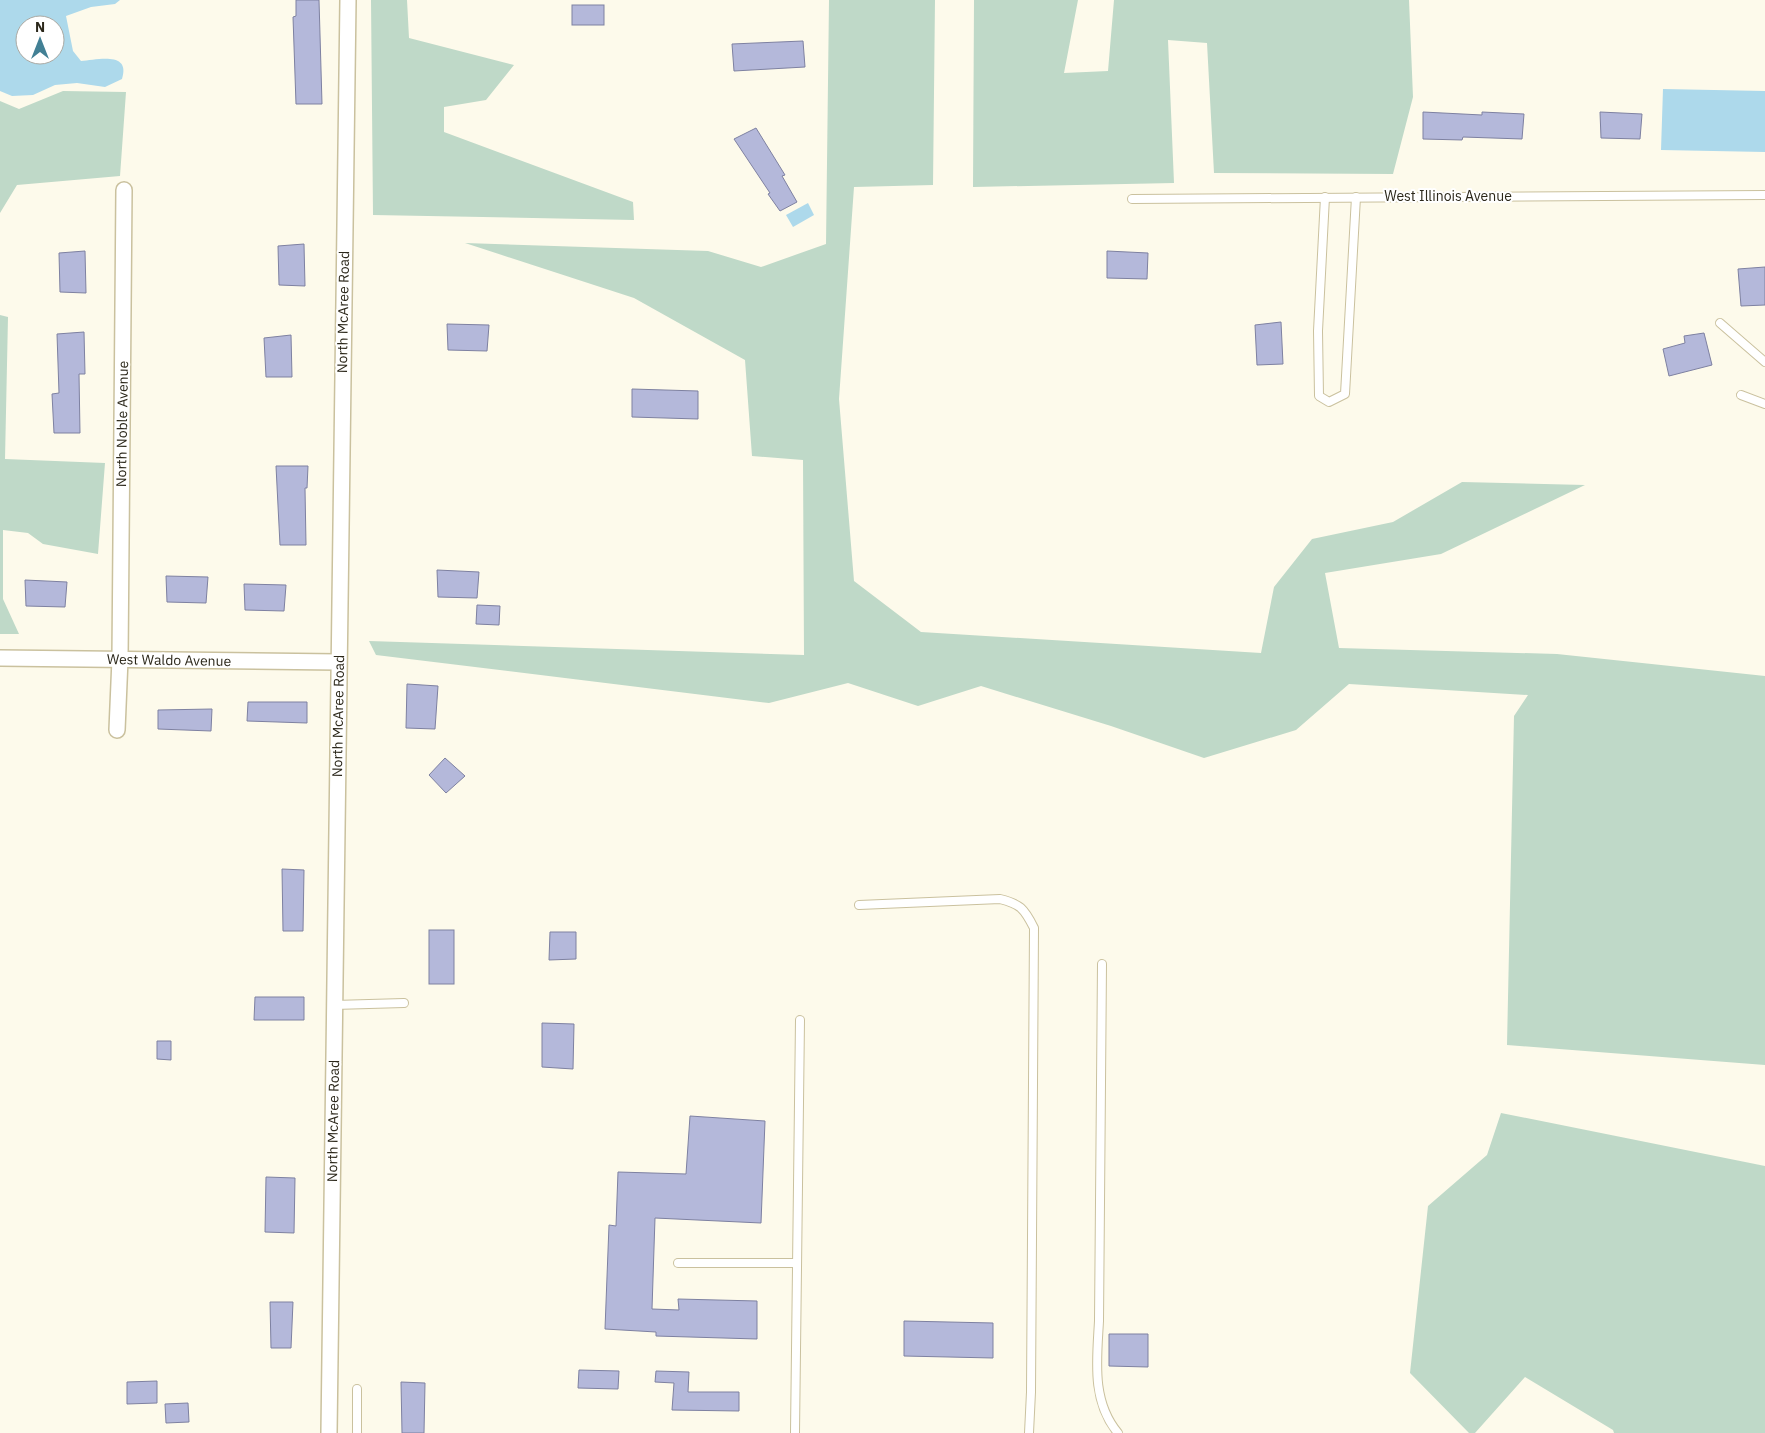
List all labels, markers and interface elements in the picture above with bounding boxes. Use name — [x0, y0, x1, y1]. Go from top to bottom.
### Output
north arrow — [15, 15, 65, 65]
text: N — [35, 18, 45, 36]
street label: West Illinois Avenue — [1384, 187, 1512, 205]
street label: North McAree Road — [333, 251, 353, 373]
street label: North Noble Avenue — [112, 360, 132, 487]
street label: West Waldo Avenue — [107, 650, 232, 670]
street label: North McAree Road — [328, 655, 348, 777]
street label: North McAree Road — [323, 1060, 343, 1182]

